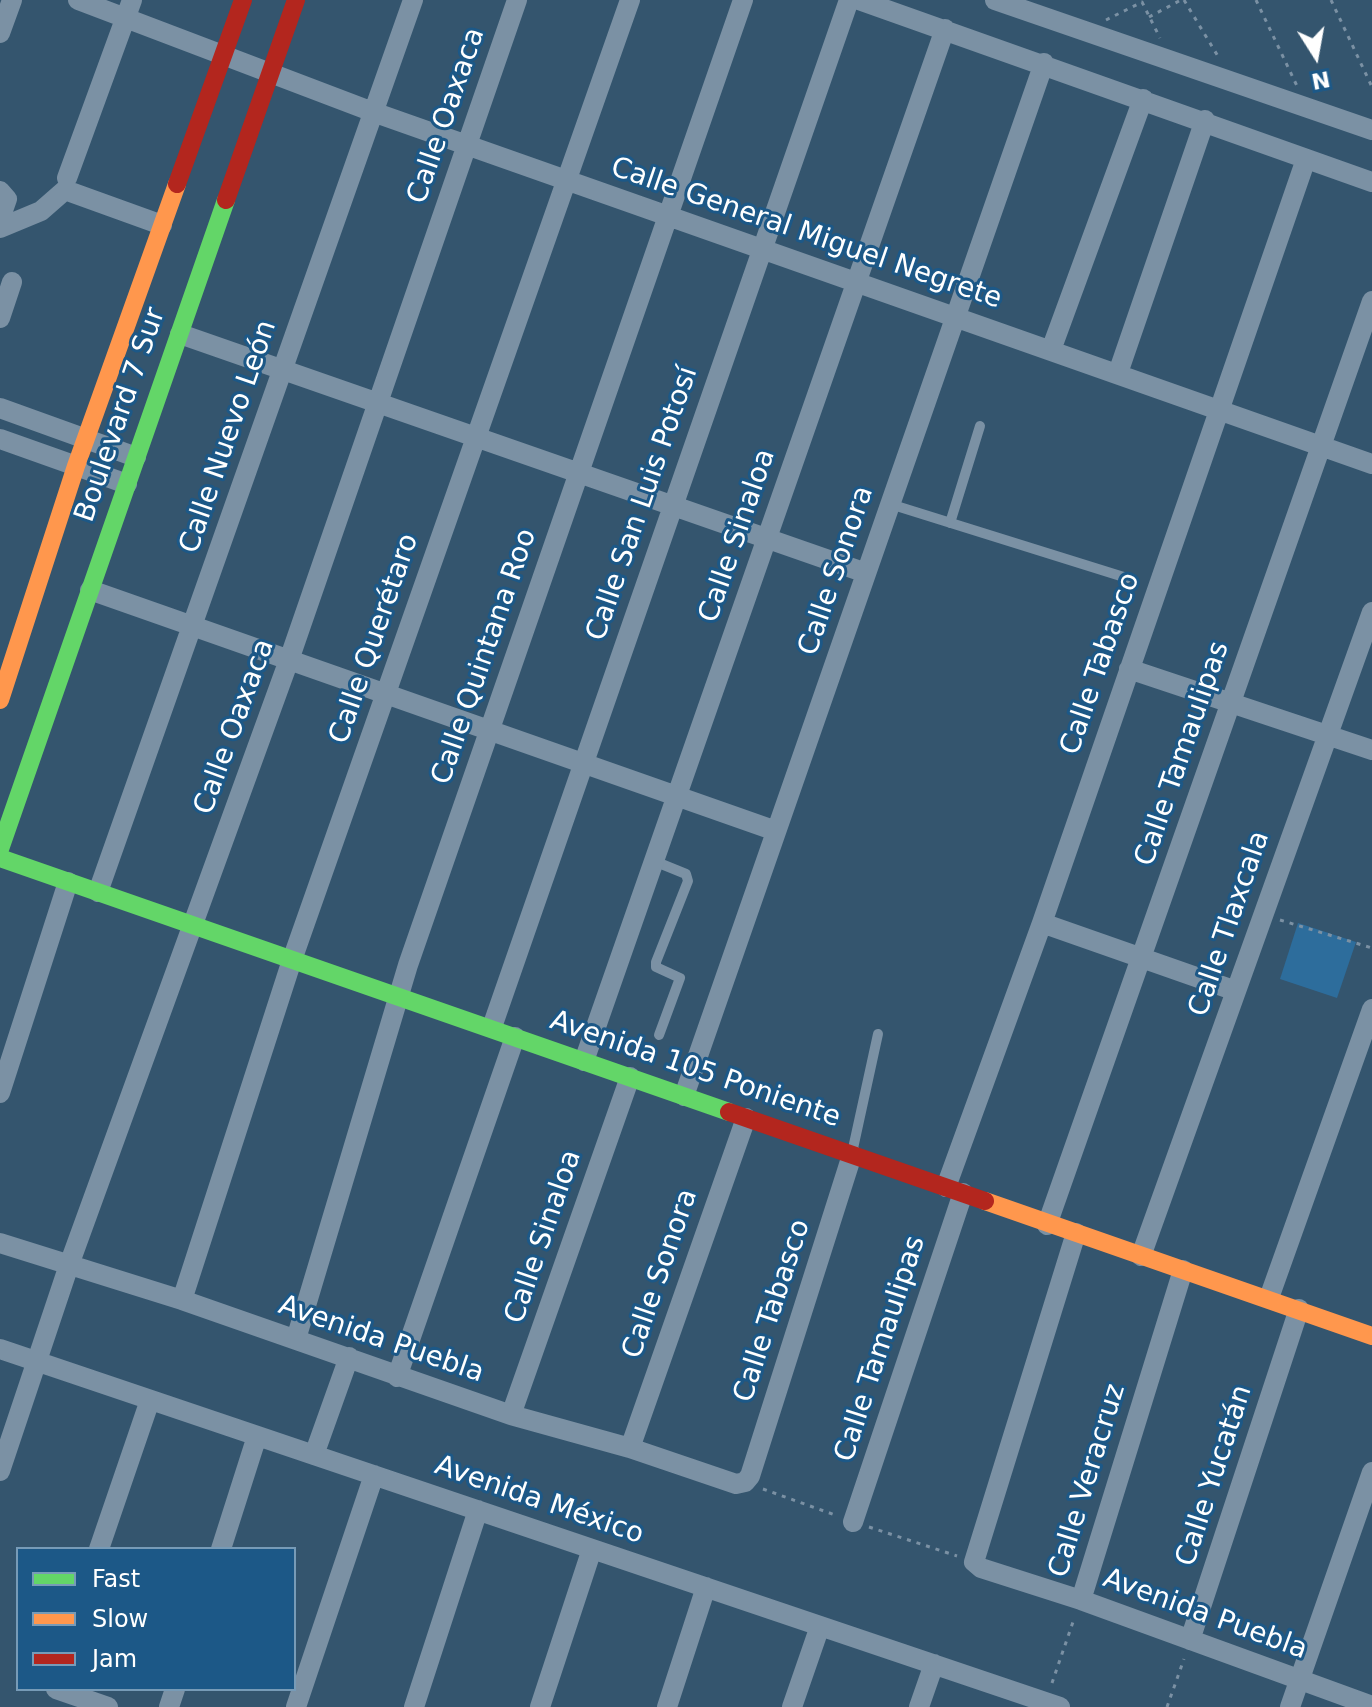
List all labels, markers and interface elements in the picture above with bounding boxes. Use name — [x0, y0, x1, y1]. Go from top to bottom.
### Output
north arrow — [1276, 16, 1356, 96]
street label: Calle Oaxaca — [401, 24, 493, 208]
text: N — [1309, 66, 1332, 94]
street label: Calle General Miguel Negrete — [606, 151, 1006, 317]
street label: Boulevard 7 Sur — [69, 304, 173, 526]
street label: Calle Nuevo León — [173, 316, 285, 558]
street label: Calle San Luis Potosí — [580, 363, 706, 645]
street label: Calle Sinaloa — [693, 445, 783, 627]
street label: Calle Sonora — [792, 482, 882, 660]
street label: Calle Quintana Roo — [425, 525, 545, 789]
street label: Calle Querétaro — [323, 530, 427, 748]
street label: Calle Tabasco — [1054, 569, 1148, 759]
street label: Calle Oaxaca — [188, 635, 282, 819]
street label: Calle Tamaulipas — [1129, 637, 1237, 871]
street label: Calle Tlaxcala — [1183, 827, 1277, 1021]
street label: Avenida 105 Poniente — [545, 1005, 845, 1135]
street label: Calle Sinaloa — [499, 1146, 589, 1328]
street label: Calle Sonora — [616, 1185, 706, 1363]
street label: Calle Tabasco — [728, 1215, 818, 1407]
street label: Calle Tamaulipas — [829, 1232, 933, 1466]
street label: Avenida Puebla — [274, 1289, 488, 1391]
street label: Calle Veracruz — [1043, 1380, 1133, 1582]
street label: Calle Yucatán — [1170, 1381, 1260, 1571]
street label: Avenida México — [430, 1450, 648, 1552]
legend — [16, 1547, 296, 1691]
street label: Avenida Puebla — [1098, 1562, 1312, 1668]
text: Fast — [92, 1565, 140, 1593]
text: Slow — [92, 1605, 148, 1633]
text: Jam — [92, 1645, 137, 1673]

